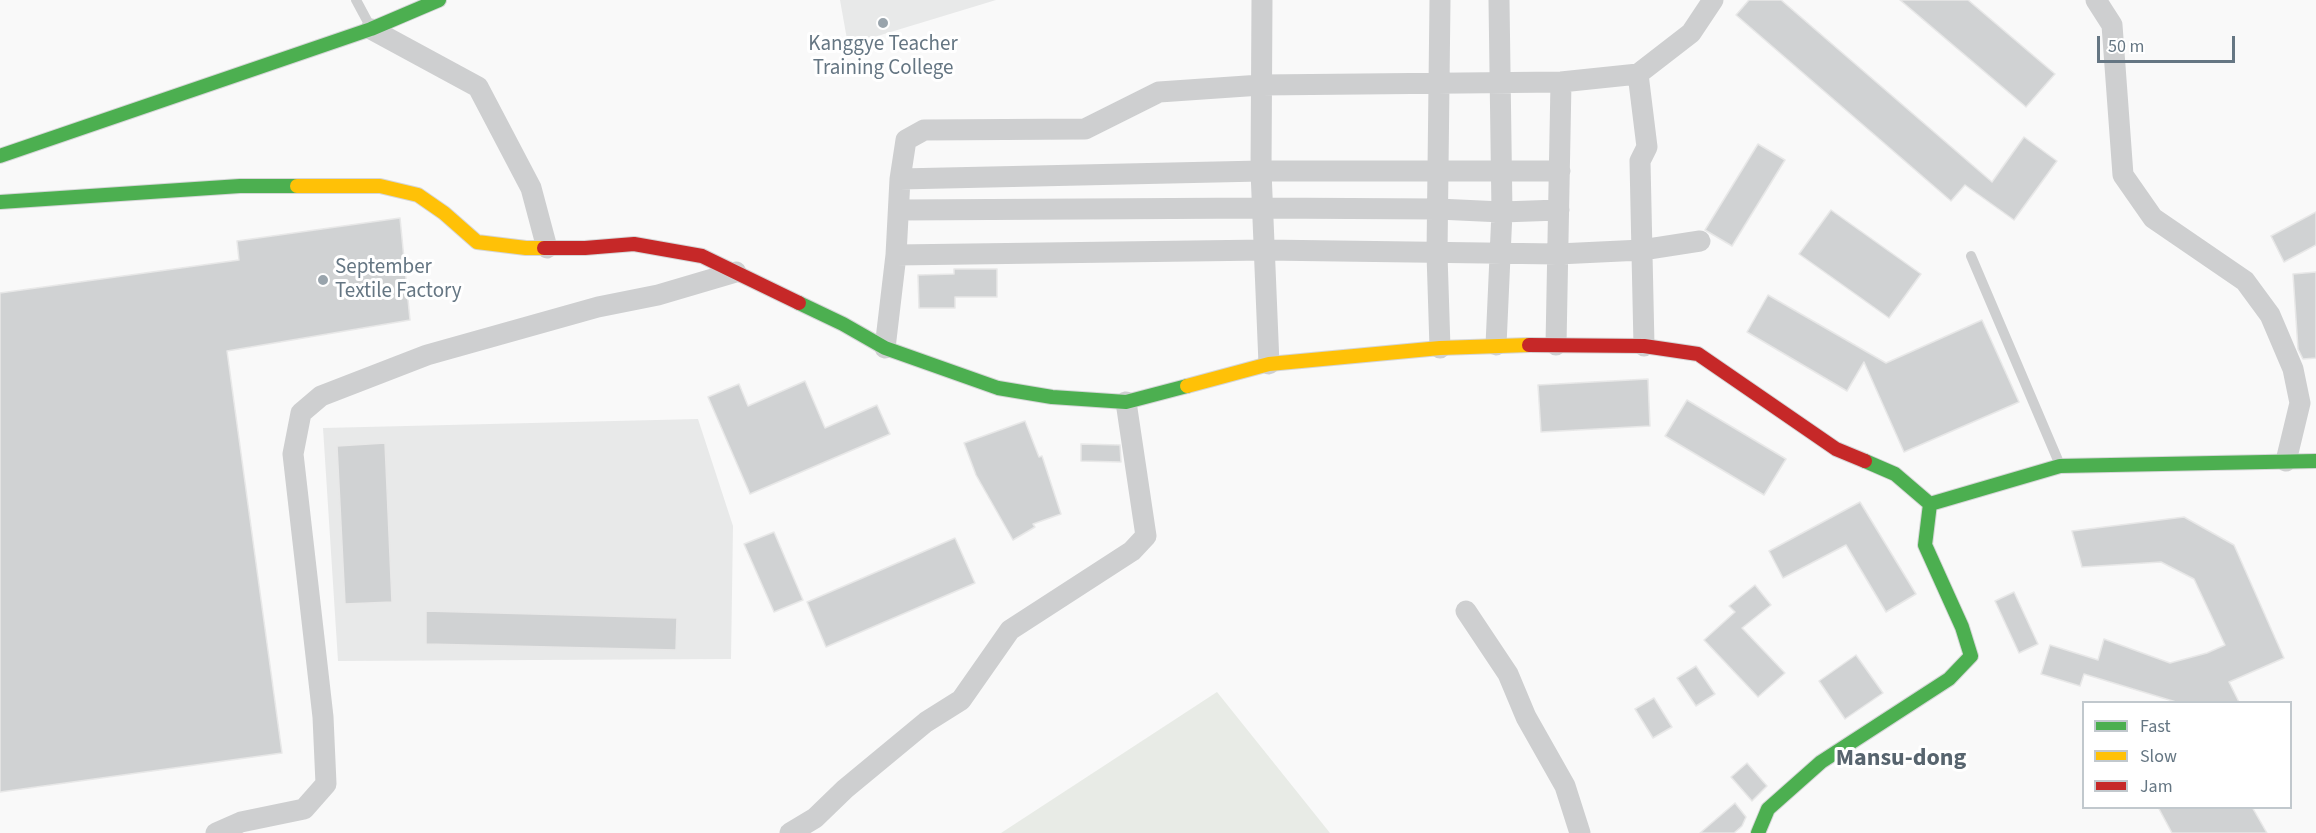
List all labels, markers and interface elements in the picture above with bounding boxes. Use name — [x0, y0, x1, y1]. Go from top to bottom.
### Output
marker: Kanggye Teacher Training College — [876, 16, 890, 30]
scale bar — [2100, 24, 2238, 62]
place label: Kanggye Teacher Training College — [808, 32, 958, 82]
text: 50 m — [2108, 34, 2144, 59]
place label: September Textile Factory — [335, 255, 462, 305]
marker: September Textile Factory — [316, 273, 330, 287]
legend — [2082, 701, 2292, 809]
text: Fast — [2140, 714, 2171, 739]
text: Slow — [2140, 744, 2177, 769]
district label: Mansu-dong — [1836, 746, 1966, 774]
text: Jam — [2140, 774, 2173, 799]

